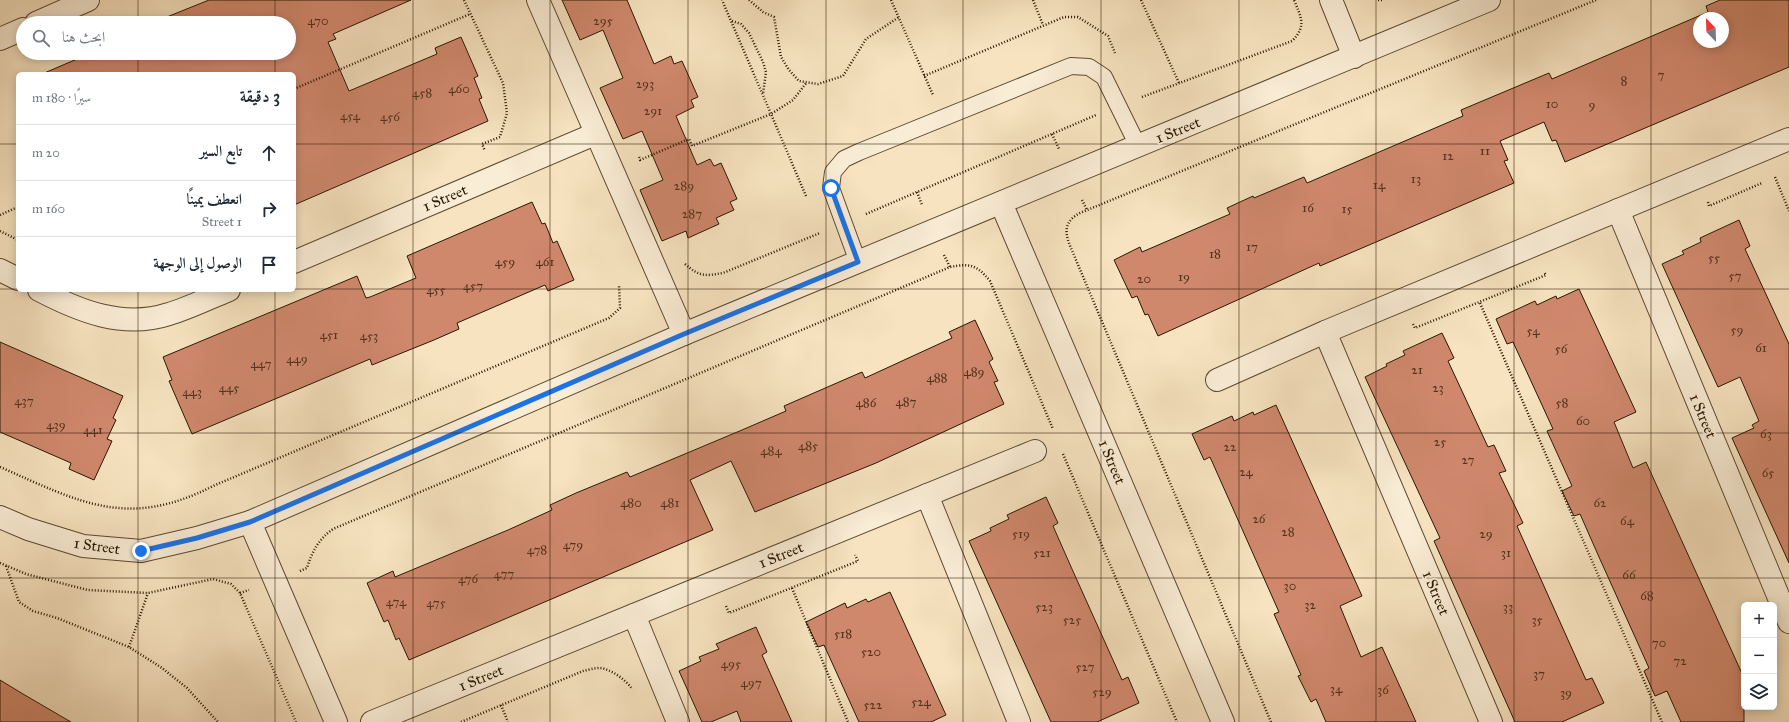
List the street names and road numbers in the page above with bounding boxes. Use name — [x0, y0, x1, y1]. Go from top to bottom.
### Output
street label: 1 Street — [1153, 113, 1204, 147]
street label: 1 Street — [420, 180, 471, 215]
street label: 1 Street — [1686, 391, 1721, 442]
street label: 1 Street — [1095, 437, 1130, 488]
street label: 1 Street — [73, 534, 122, 558]
street label: 1 Street — [756, 538, 807, 572]
street label: 1 Street — [1419, 568, 1454, 619]
street label: 1 Street — [456, 661, 507, 695]

